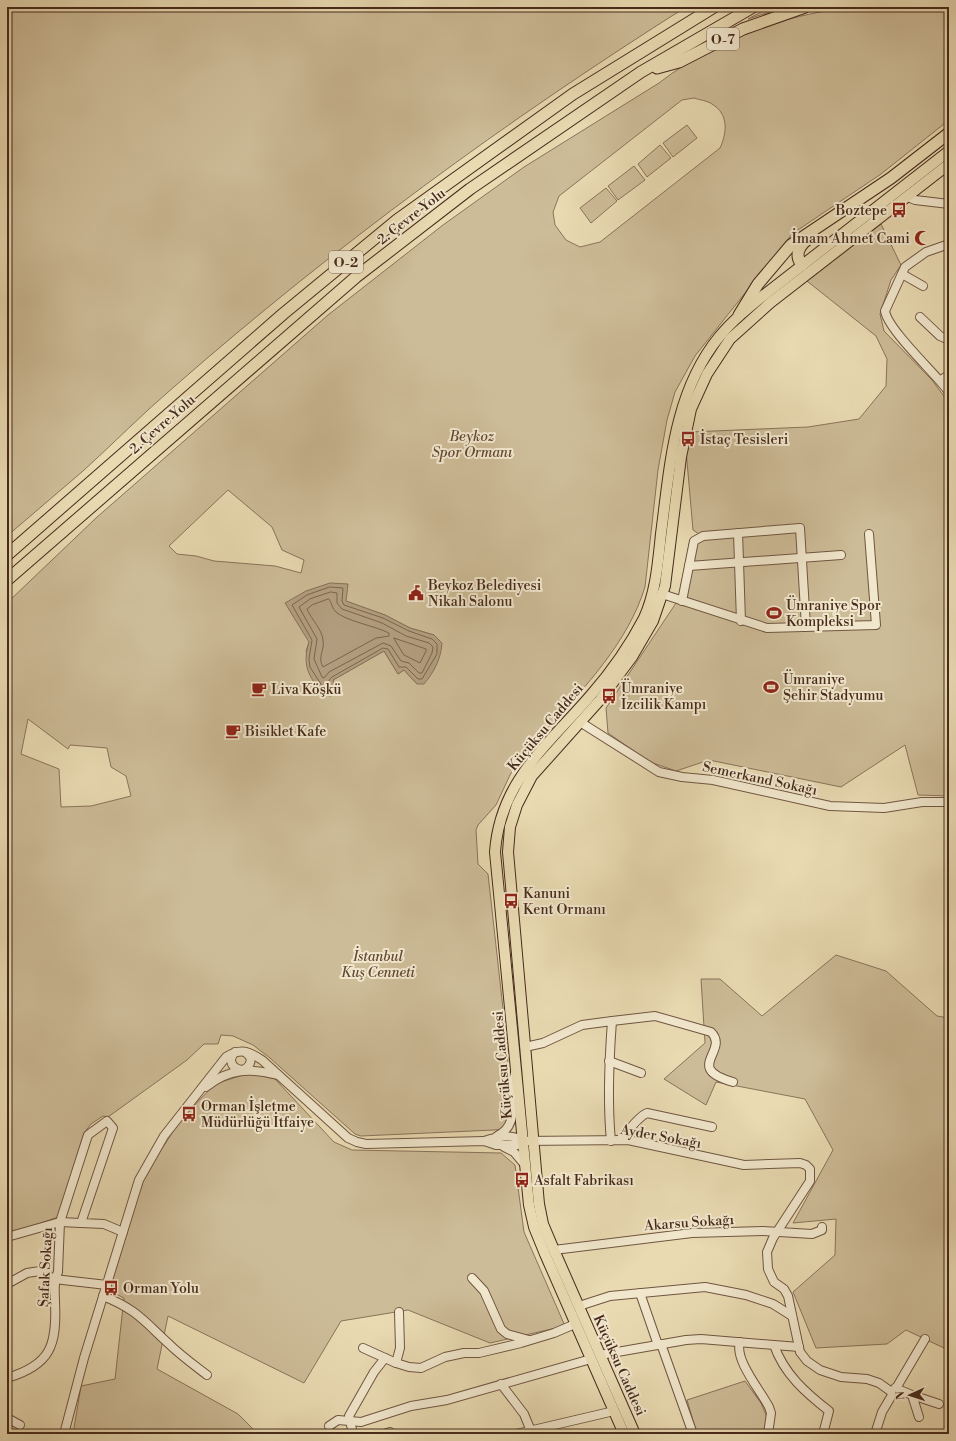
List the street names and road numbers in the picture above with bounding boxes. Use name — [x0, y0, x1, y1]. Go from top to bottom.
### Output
road number: O-7 — [707, 28, 739, 50]
street label: 2. Çevre Yolu — [374, 185, 449, 249]
road number: O-2 — [329, 251, 363, 273]
street label: 2. Çevre Yolu — [126, 391, 199, 458]
street label: Küçüksu Caddesi — [504, 680, 588, 775]
street label: Semerkand Sokağı — [701, 758, 819, 800]
street label: Küçüksu Caddesi — [489, 1010, 517, 1120]
street label: Ayder Sokağı — [618, 1121, 703, 1153]
street label: Akarsu Sokağı — [642, 1211, 735, 1235]
street label: Şafak Sokağı — [35, 1226, 57, 1308]
street label: Küçüksu Caddesi — [589, 1312, 650, 1419]

